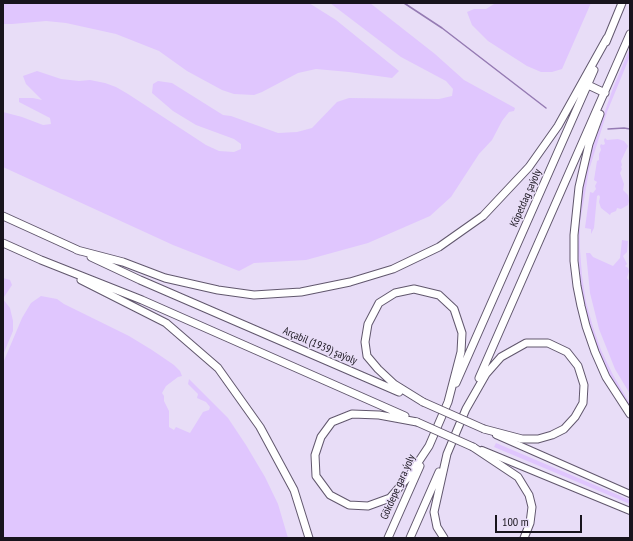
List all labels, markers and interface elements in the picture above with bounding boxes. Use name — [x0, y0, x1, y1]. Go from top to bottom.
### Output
street label: Köpetdag şaýoly — [507, 167, 545, 229]
street label: Arçabil (1939) şaýoly — [281, 324, 359, 368]
street label: Gökdepe gara ýoly — [378, 452, 418, 522]
scale bar — [497, 507, 584, 533]
text: 100 m — [502, 514, 529, 529]

